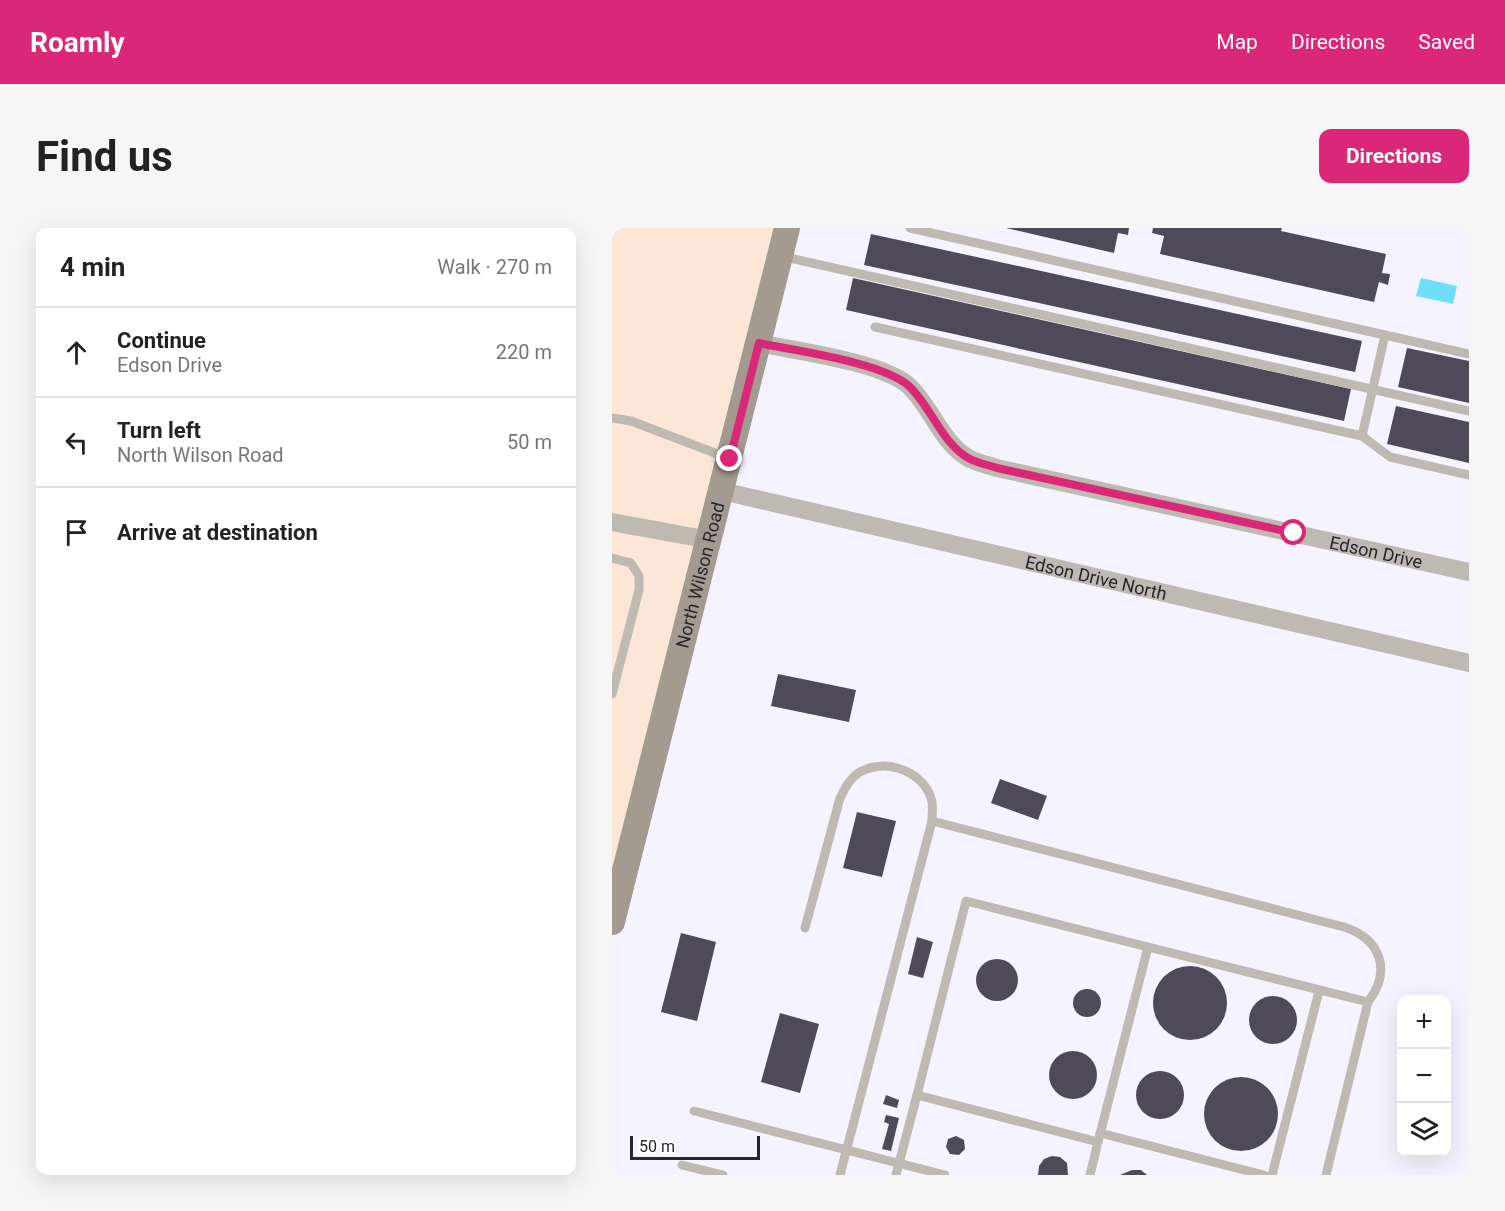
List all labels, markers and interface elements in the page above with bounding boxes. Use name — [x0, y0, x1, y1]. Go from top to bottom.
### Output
text: Roamly — [30, 26, 125, 59]
text: Map — [1216, 30, 1258, 54]
text: Directions — [1291, 30, 1385, 54]
text: Saved — [1418, 30, 1475, 54]
button: Directions — [1319, 129, 1469, 183]
text: Find us — [36, 132, 173, 181]
text: 4 min — [60, 252, 125, 282]
text: Walk · 270 m — [437, 255, 552, 279]
text: Continue — [117, 328, 206, 353]
icon: ahead — [60, 336, 93, 369]
text: 220 m — [496, 340, 552, 364]
text: Edson Drive — [117, 353, 222, 377]
text: Turn left — [117, 418, 201, 443]
icon: left — [60, 426, 93, 459]
text: 50 m — [507, 430, 552, 454]
text: North Wilson Road — [117, 443, 284, 467]
route end — [716, 445, 742, 471]
street label: North Wilson Road — [671, 500, 728, 650]
icon: arrive — [60, 516, 93, 549]
route start — [1280, 519, 1306, 545]
text: Arrive at destination — [117, 520, 318, 545]
street label: Edson Drive — [1328, 531, 1425, 572]
street label: Edson Drive North — [1023, 551, 1169, 604]
map controls — [1397, 995, 1451, 1157]
button: + — [1397, 995, 1451, 1049]
button: − — [1397, 1049, 1451, 1103]
button: layers — [1397, 1103, 1451, 1157]
scale bar — [630, 1133, 760, 1160]
text: 50 m — [639, 1137, 675, 1156]

